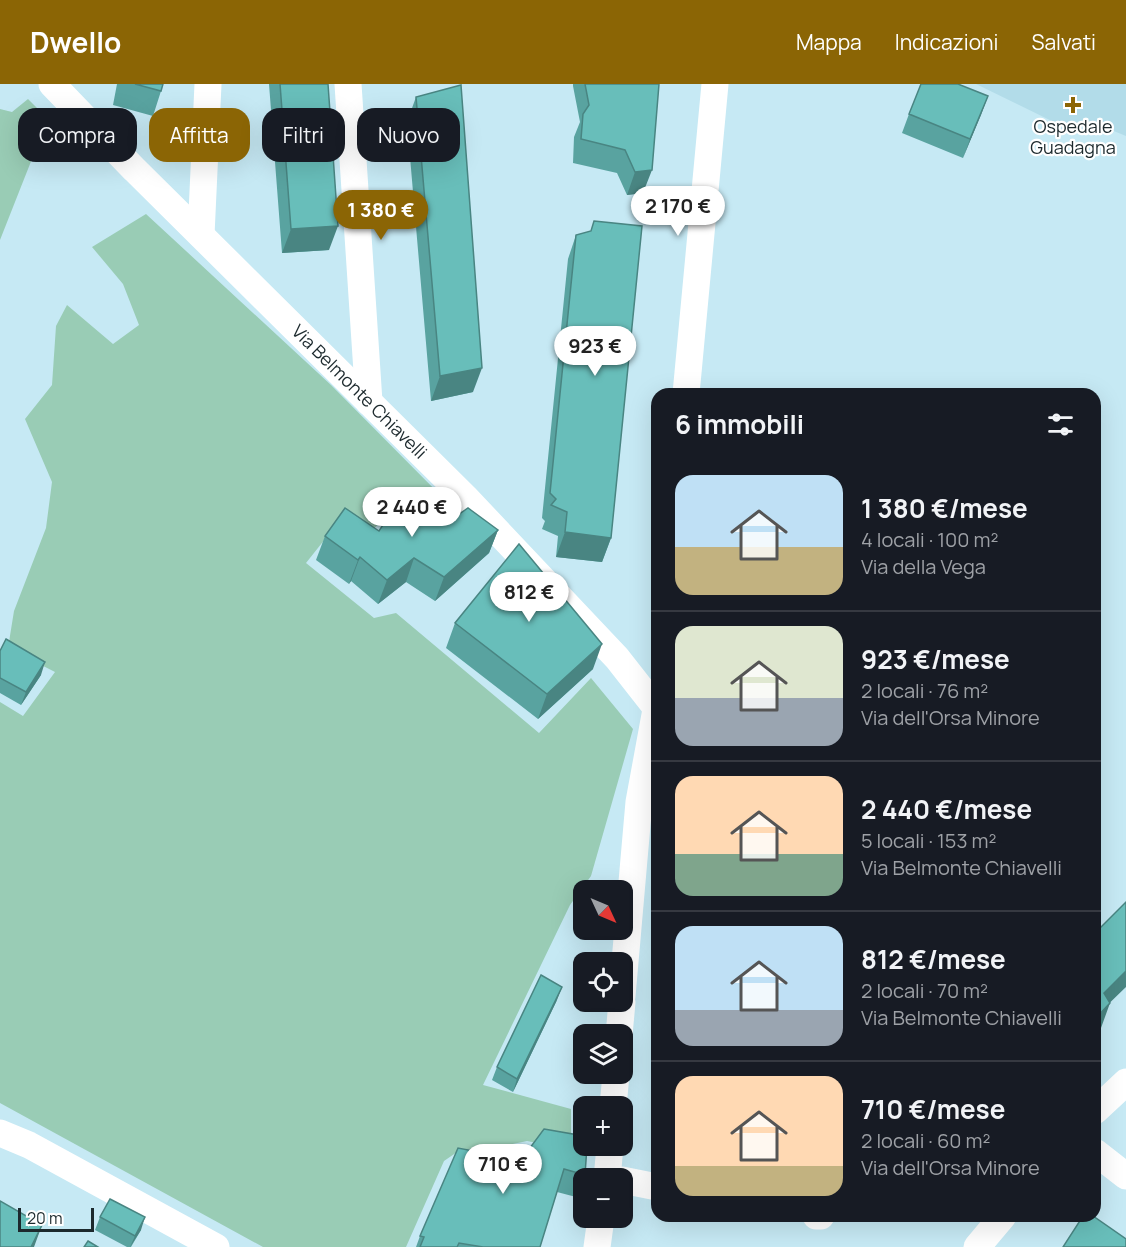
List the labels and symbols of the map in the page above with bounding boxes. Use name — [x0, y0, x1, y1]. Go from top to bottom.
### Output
marker: Ospedale Guadagna — [1064, 96, 1082, 114]
place label: Ospedale Guadagna — [1030, 114, 1116, 159]
pin: 2 170 € — [623, 186, 733, 237]
pin: 1 380 € — [326, 190, 436, 241]
street label: Via Belmonte Chiavelli — [287, 319, 433, 464]
pin: 923 € — [553, 326, 637, 377]
pin: 2 440 € — [357, 487, 467, 538]
pin: 812 € — [487, 572, 571, 623]
north arrow — [573, 880, 633, 940]
pin: 710 € — [461, 1144, 545, 1195]
scale bar — [18, 1205, 94, 1232]

